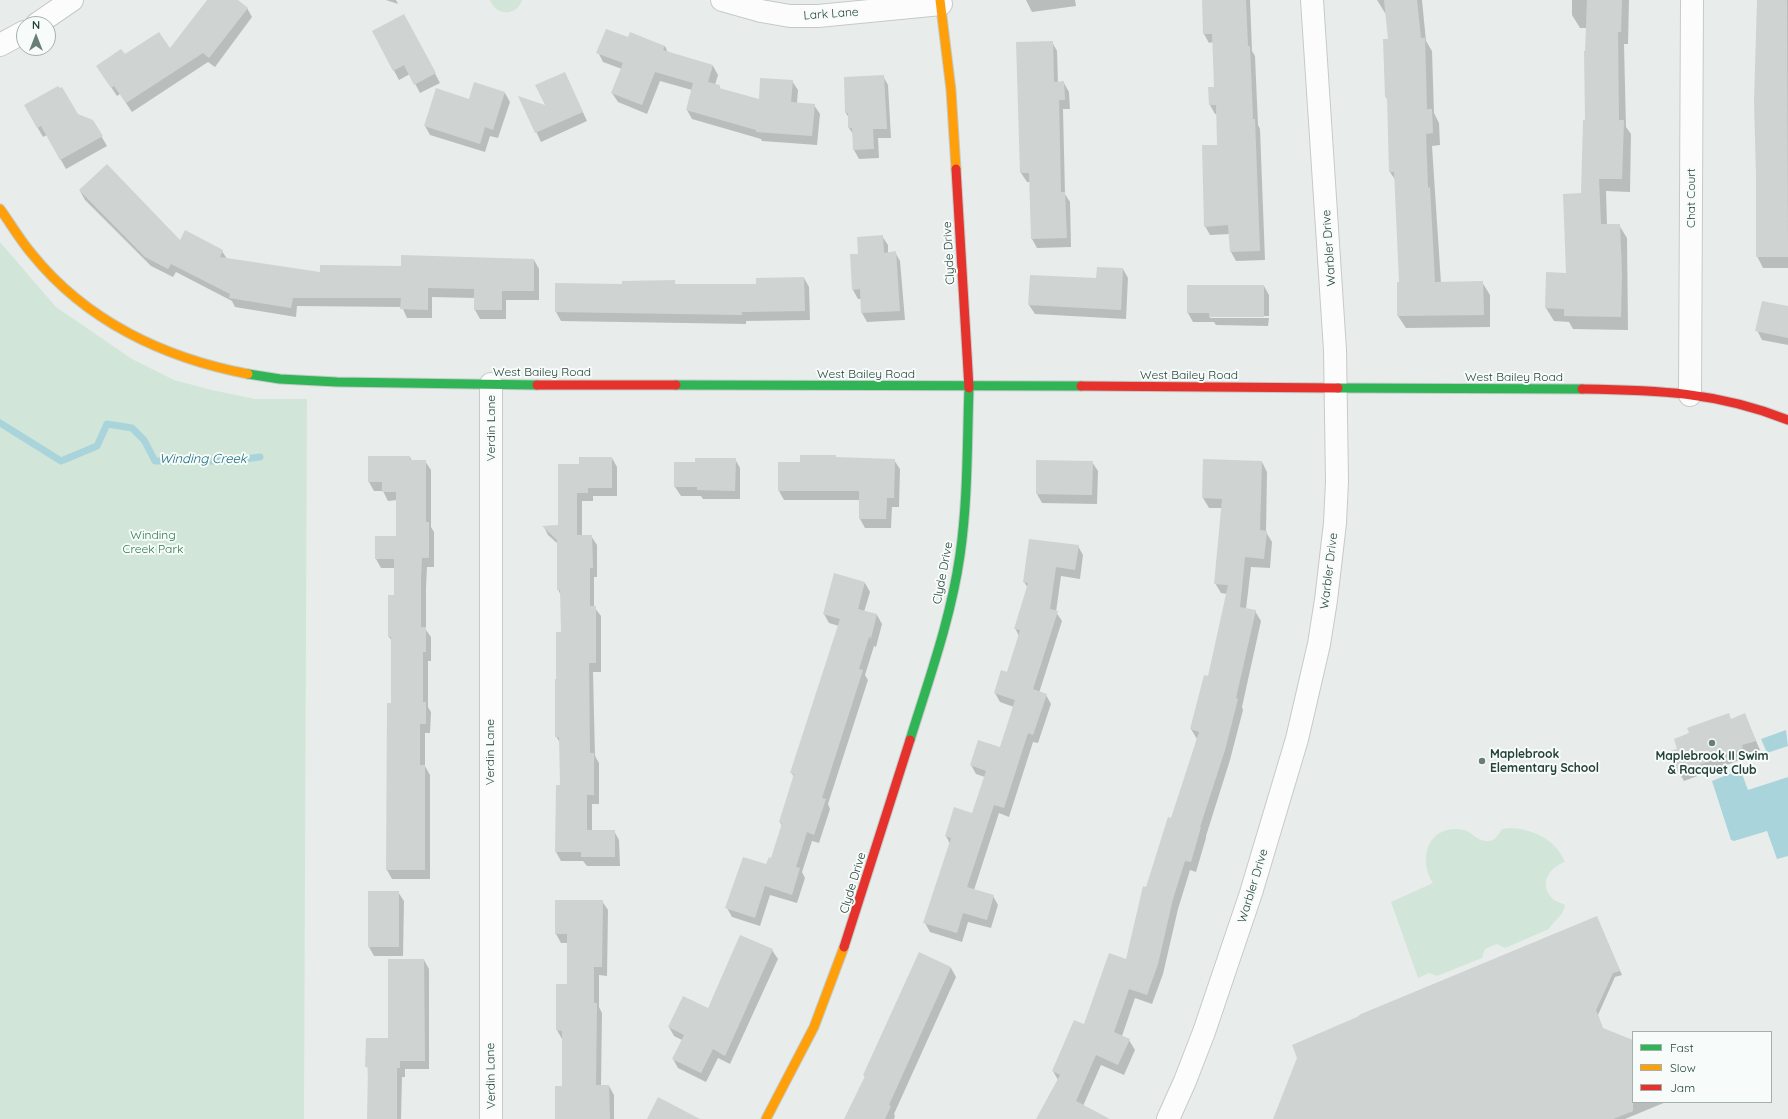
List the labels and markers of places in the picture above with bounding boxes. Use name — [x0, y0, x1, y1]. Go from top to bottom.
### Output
marker: Maplebrook II Swim & Racquet Club — [1707, 738, 1717, 748]
place label: Maplebrook Elementary School — [1490, 747, 1599, 775]
place label: Maplebrook II Swim & Racquet Club — [1656, 749, 1768, 777]
marker: Maplebrook Elementary School — [1477, 756, 1487, 766]

